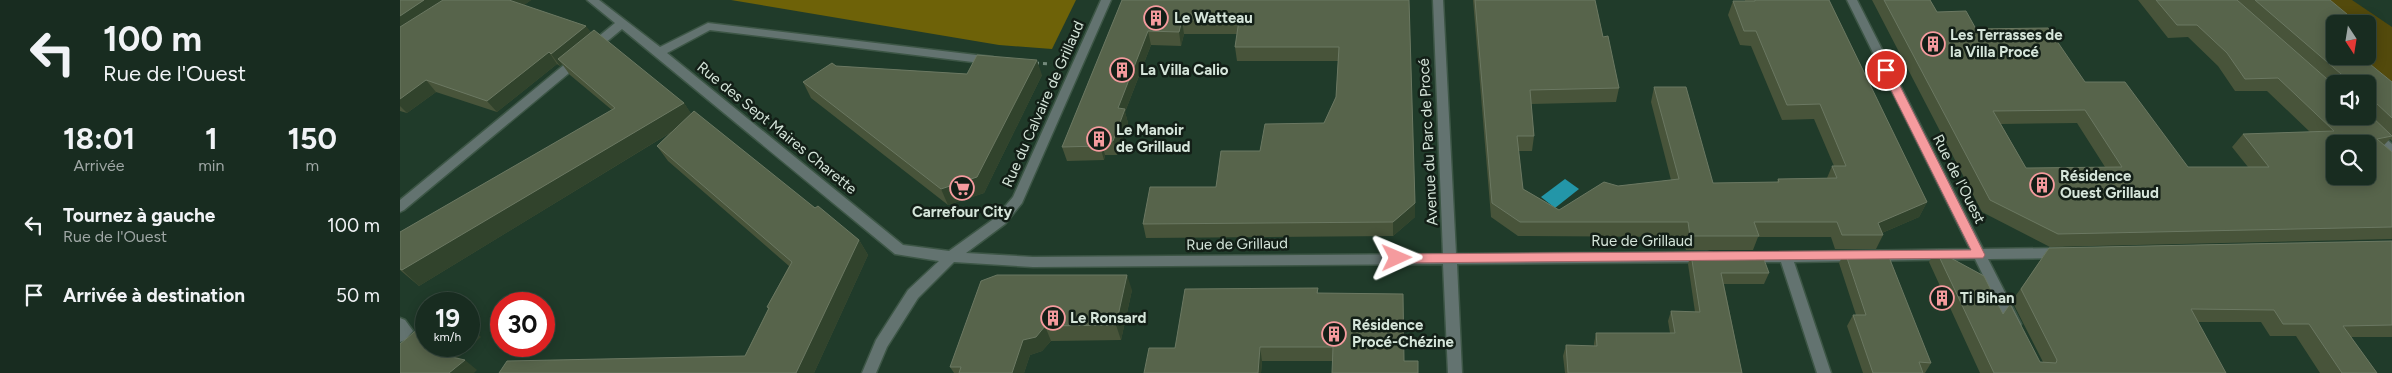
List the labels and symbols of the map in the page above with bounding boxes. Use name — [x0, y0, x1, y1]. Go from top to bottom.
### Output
building icon: Le Watteau — [1143, 5, 1169, 31]
place label: Le Watteau — [1174, 9, 1253, 27]
north arrow — [2326, 15, 2376, 65]
street label: Rue du Calvaire de Grillaud — [998, 18, 1088, 190]
place label: Les Terrasses de la Villa Procé — [1950, 26, 2063, 61]
building icon: Les Terrasses de la Villa Procé — [1920, 31, 1946, 57]
pin — [1865, 49, 1907, 91]
building icon: La Villa Calio — [1109, 57, 1135, 83]
street label: Rue des Sept Maires Charette — [693, 58, 861, 198]
street label: Avenue du Parc de Procé — [1415, 58, 1441, 226]
place label: La Villa Calio — [1140, 61, 1229, 79]
place label: Le Manoir de Grillaud — [1116, 121, 1190, 156]
building icon: Le Manoir de Grillaud — [1086, 126, 1112, 152]
street label: Rue de l'Ouest — [1929, 131, 1989, 227]
place label: Résidence Ouest Grillaud — [2060, 167, 2159, 202]
building icon: Résidence Ouest Grillaud — [2029, 172, 2055, 198]
supermarket icon: Carrefour City — [949, 175, 975, 201]
place label: Carrefour City — [912, 203, 1012, 221]
position arrow — [1370, 231, 1422, 283]
street label: Rue de Grillaud — [1591, 232, 1693, 250]
street label: Rue de Grillaud — [1186, 234, 1288, 254]
building icon: Ti Bihan — [1929, 285, 1955, 311]
place label: Ti Bihan — [1960, 289, 2014, 307]
speed limit sign: 30 — [490, 292, 555, 357]
building icon: Le Ronsard — [1040, 305, 1066, 331]
place label: Le Ronsard — [1070, 309, 1147, 327]
place label: Résidence Procé-Chézine — [1352, 316, 1454, 351]
building icon: Résidence Procé-Chézine — [1321, 321, 1347, 347]

